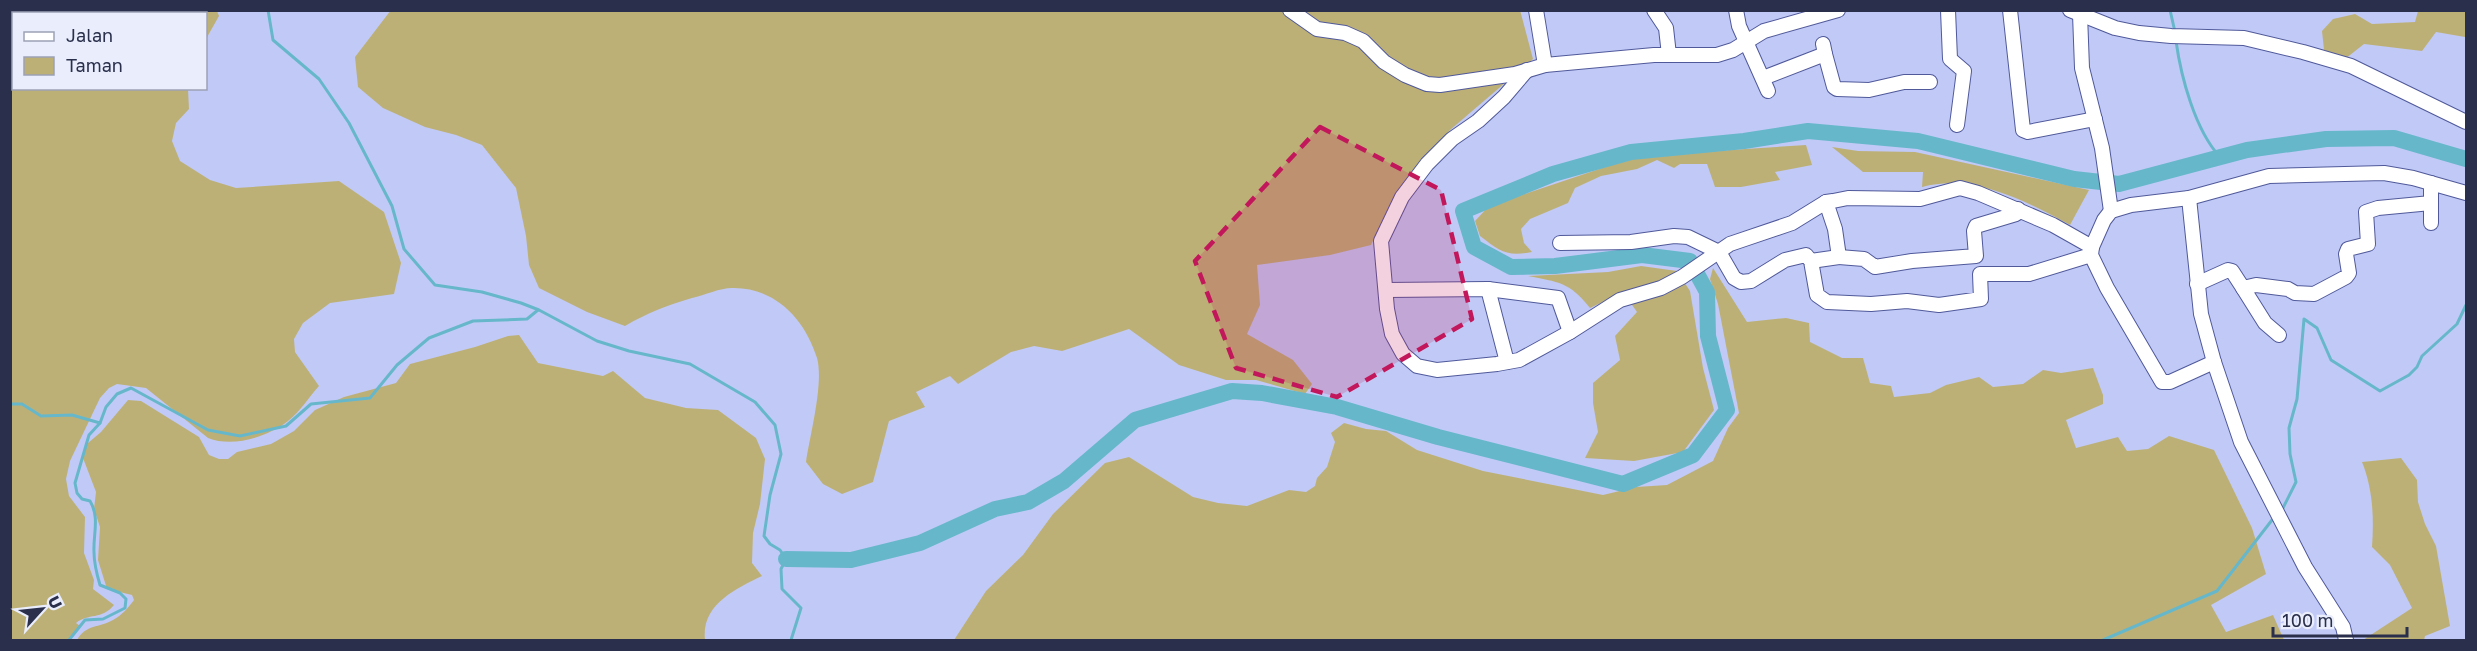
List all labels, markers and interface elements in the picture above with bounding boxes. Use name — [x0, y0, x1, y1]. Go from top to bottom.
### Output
legend — [12, 12, 207, 90]
text: Jalan — [66, 24, 113, 46]
text: Taman — [66, 54, 123, 76]
north arrow — [12, 579, 72, 639]
text: U — [44, 592, 67, 612]
scale bar — [2273, 600, 2406, 638]
text: 100 m — [2282, 609, 2333, 631]

